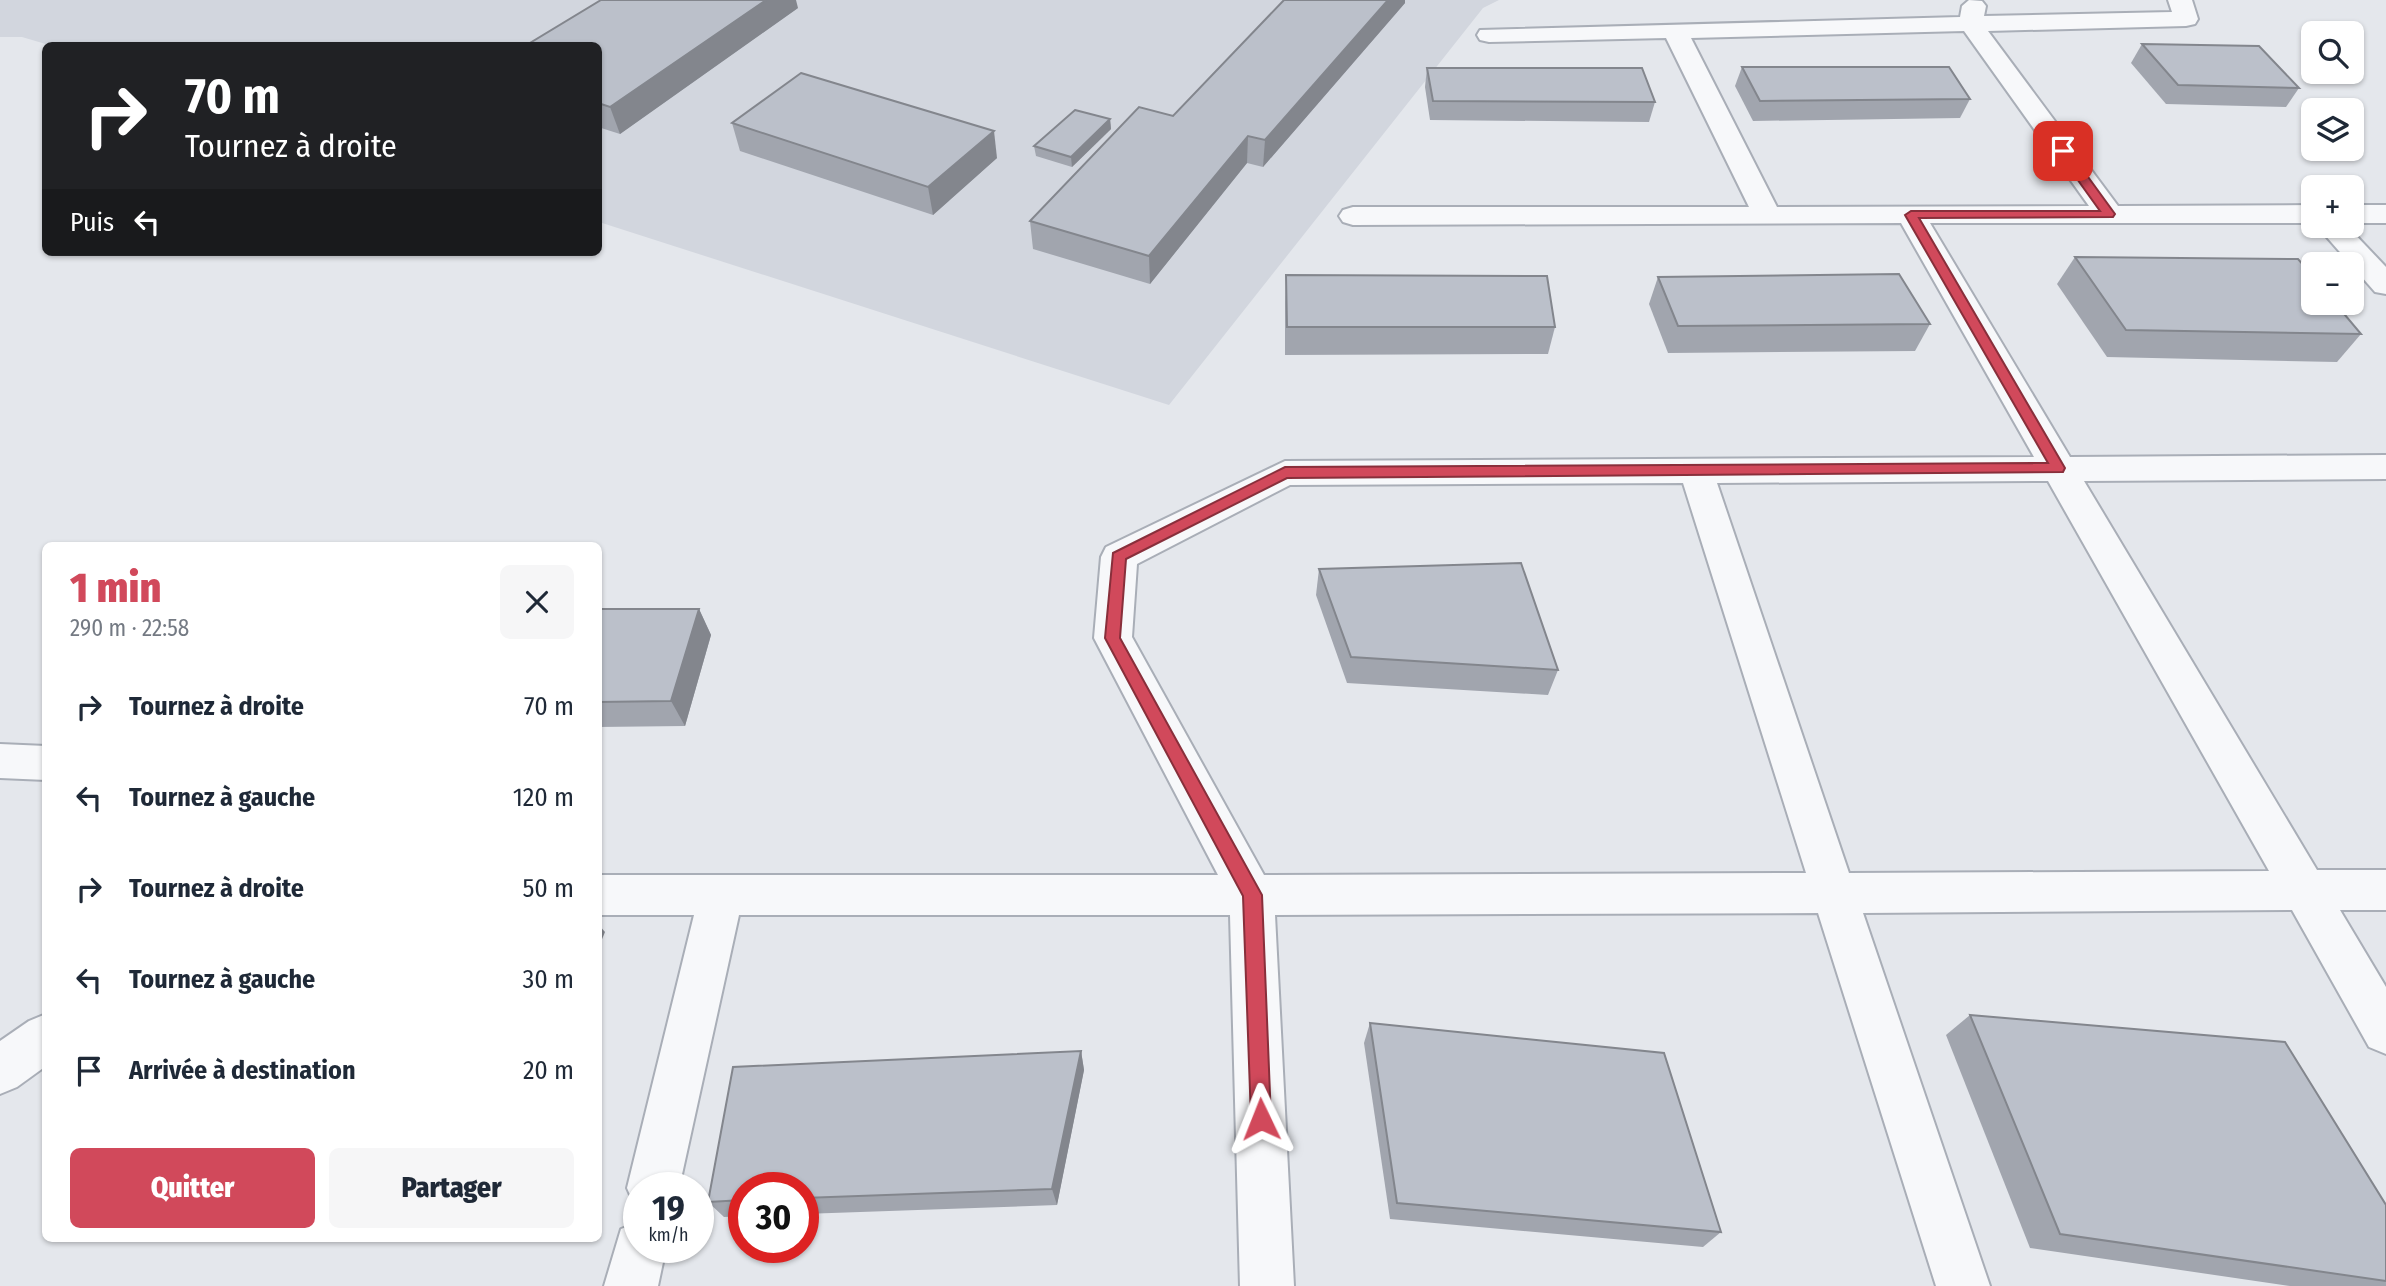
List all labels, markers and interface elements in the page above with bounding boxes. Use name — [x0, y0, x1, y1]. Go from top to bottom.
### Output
map controls — [2301, 21, 2364, 315]
button: search — [2301, 21, 2364, 84]
text: 70 m — [185, 67, 280, 126]
icon: right — [70, 70, 161, 161]
button: layers — [2301, 98, 2364, 161]
pin — [2033, 121, 2093, 181]
text: Tournez à droite — [185, 127, 397, 165]
icon: arrive — [2044, 132, 2082, 170]
button: + — [2301, 175, 2364, 238]
icon: left — [128, 203, 166, 241]
text: Puis — [70, 207, 114, 238]
button: − — [2301, 252, 2364, 315]
text: 1 min — [70, 563, 161, 613]
button: close — [500, 565, 574, 639]
text: 290 m · 22:58 — [70, 614, 189, 642]
icon: right — [70, 688, 108, 726]
text: Tournez à droite — [129, 691, 304, 722]
text: 70 m — [524, 691, 574, 722]
icon: left — [70, 779, 108, 817]
text: Tournez à gauche — [129, 782, 315, 813]
text: 120 m — [513, 782, 574, 813]
icon: right — [70, 870, 108, 908]
text: Tournez à droite — [129, 873, 304, 904]
text: 50 m — [522, 873, 574, 904]
icon: left — [70, 961, 108, 999]
text: Tournez à gauche — [129, 964, 315, 995]
text: 30 m — [523, 964, 574, 995]
icon: arrive — [70, 1052, 108, 1090]
text: Arrivée à destination — [129, 1055, 356, 1086]
text: 20 m — [523, 1055, 574, 1086]
position arrow — [1224, 1082, 1298, 1156]
button: Quitter — [70, 1148, 315, 1228]
button: Partager — [329, 1148, 574, 1228]
speed limit sign: 30 — [728, 1172, 819, 1263]
text: 19 — [652, 1187, 685, 1229]
text: km/h — [648, 1224, 689, 1246]

